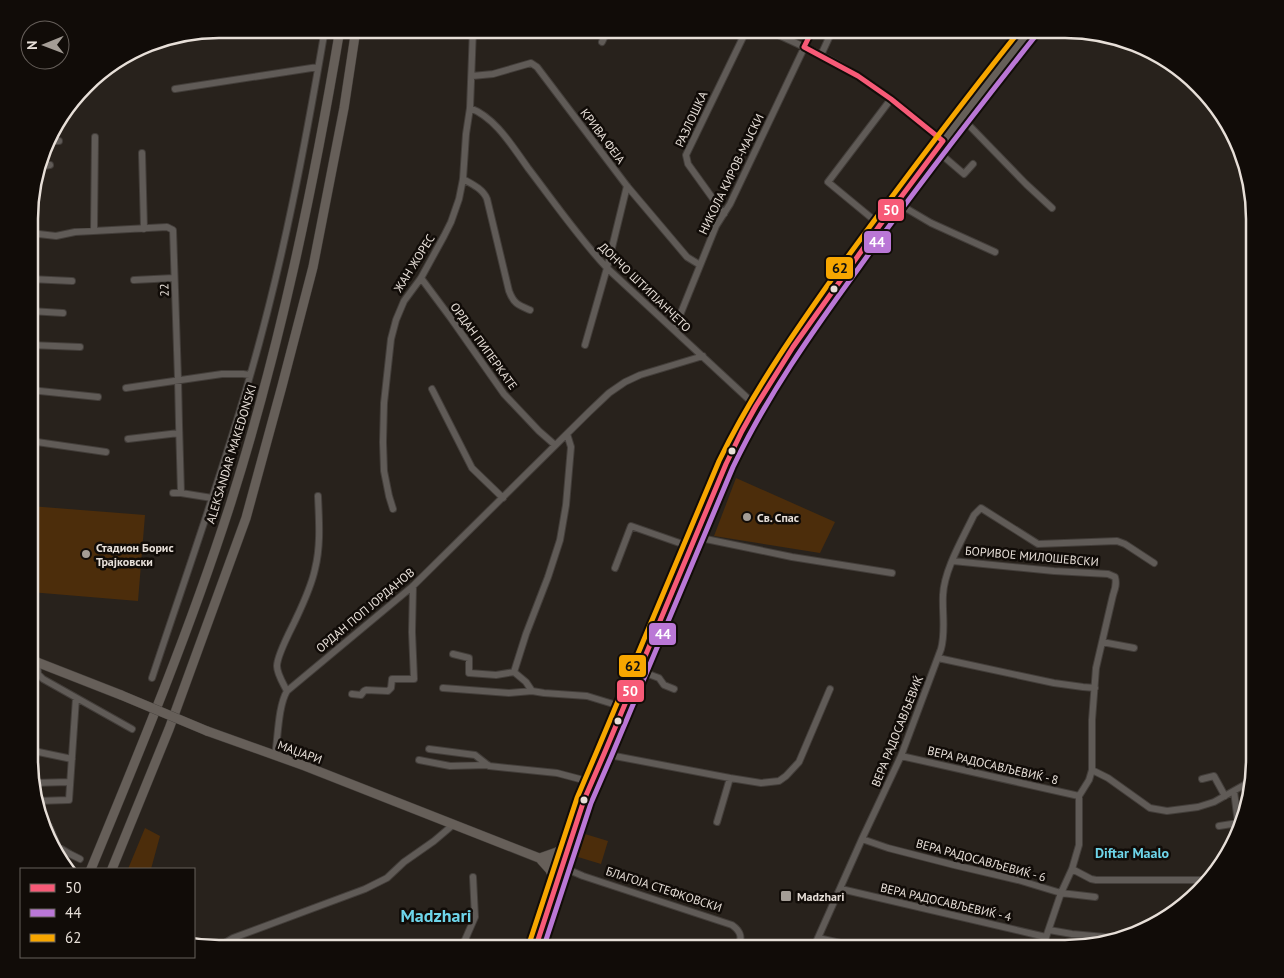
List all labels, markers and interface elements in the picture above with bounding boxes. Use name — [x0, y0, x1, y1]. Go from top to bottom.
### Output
north arrow — [20, 20, 70, 70]
text: N — [23, 40, 41, 50]
street label: РАЗЛОШКА — [672, 89, 710, 149]
street label: КРИВА ФЕЈА — [577, 105, 629, 167]
street label: НИКОЛА КИРОВ-МАЈСКИ — [695, 111, 767, 237]
line badge: 50 — [877, 198, 905, 222]
text: 50 — [883, 201, 899, 219]
line badge: 44 — [863, 230, 892, 254]
street label: ЖАН ЖОРЕС — [390, 231, 438, 296]
text: 44 — [869, 233, 885, 251]
street label: ДОНЧО ШТИПЈАНЧЕТО — [596, 239, 694, 335]
line badge: 62 — [825, 256, 854, 280]
text: 62 — [832, 259, 848, 277]
street label: 22 — [156, 283, 172, 297]
unlabelled marker — [829, 284, 839, 294]
street label: ОРДАН ПИПЕРКАТЕ — [447, 299, 521, 393]
street label: ALEKSANDAR MAKEDONSKI — [203, 383, 259, 525]
unlabelled marker — [727, 446, 737, 456]
place label: Св. Спас — [757, 510, 799, 525]
marker: Св. Спас — [741, 511, 753, 523]
place label: Стадион Борис Трајковски — [96, 540, 174, 569]
street label: БОРИВОЕ МИЛОШЕВСКИ — [964, 543, 1100, 569]
marker: Стадион Борис Трајковски — [80, 548, 92, 560]
street label: ОРДАН ПОП ЈОРДАНОВ — [313, 565, 417, 655]
line badge: 44 — [648, 622, 677, 646]
text: 44 — [655, 625, 671, 643]
line badge: 62 — [618, 654, 647, 678]
text: 62 — [625, 657, 641, 675]
street label: ВЕРА РАДОСАВЉЕВИЌ — [868, 673, 926, 789]
line badge: 50 — [616, 679, 645, 703]
text: 50 — [622, 682, 638, 700]
unlabelled marker — [613, 716, 623, 726]
street label: МАЏАРИ — [276, 737, 324, 767]
street label: ВЕРА РАДОСАВЉЕВИЌ - 8 — [926, 743, 1060, 787]
unlabelled marker — [579, 795, 589, 805]
street label: ВЕРА РАДОСАВЉЕВИЌ - 6 — [914, 835, 1048, 885]
district label: Diftar Maalo — [1095, 844, 1170, 862]
street label: БЛАГОЈА СТЕФКОВСКИ — [604, 863, 724, 915]
legend — [20, 868, 195, 958]
text: 50 — [65, 878, 81, 897]
street label: ВЕРА РАДОСАВЉЕВИЌ - 4 — [879, 880, 1013, 924]
marker: Madzhari — [779, 889, 793, 903]
place label: Madzhari — [797, 889, 844, 904]
text: 44 — [65, 903, 81, 922]
district label: Madzhari — [400, 904, 472, 927]
text: 62 — [65, 928, 81, 947]

